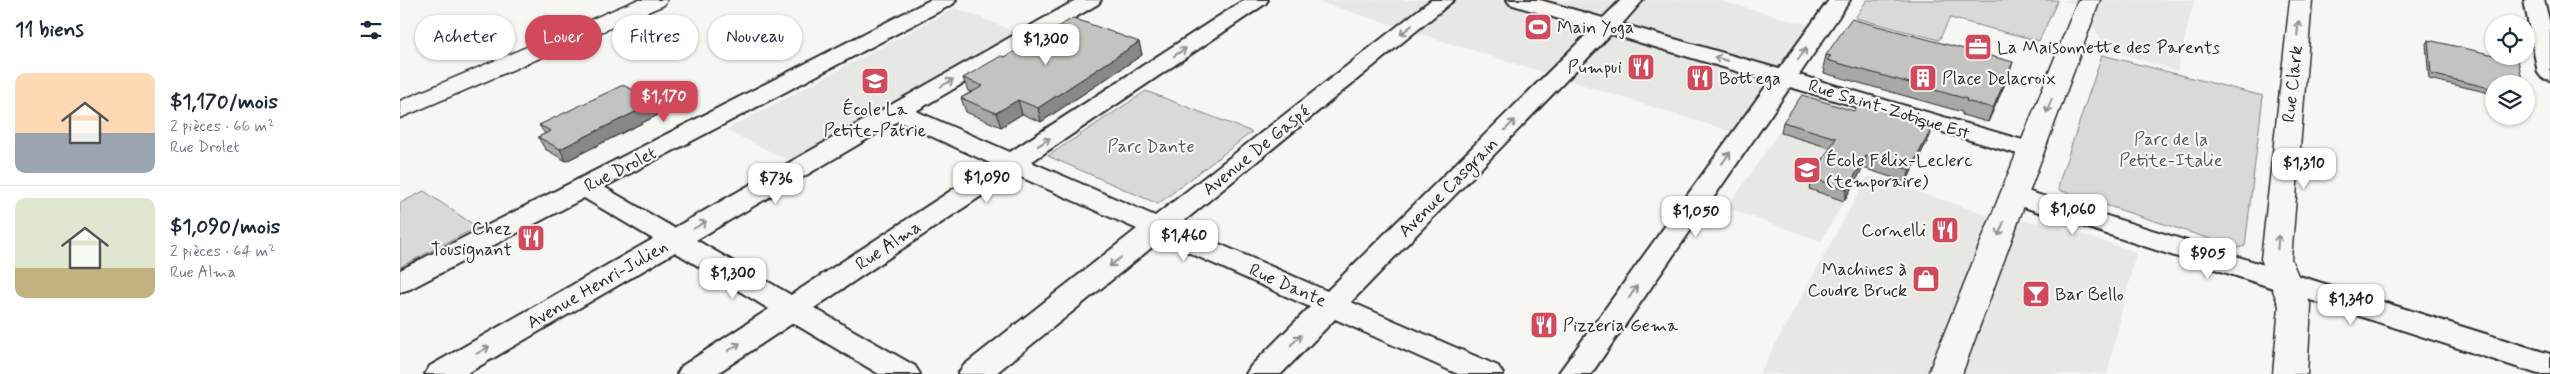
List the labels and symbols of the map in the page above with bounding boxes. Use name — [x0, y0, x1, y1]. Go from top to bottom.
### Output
sports icon: Main Yoga — [1523, 12, 1553, 42]
place label: Main Yoga — [1557, 16, 1634, 40]
one-way arrow — [2293, 20, 2303, 36]
pin: $1,300 — [1005, 23, 1087, 66]
one-way arrow — [1400, 25, 1413, 36]
office icon: La Maisonnette des Parents — [1963, 32, 1993, 62]
place label: La Maisonnette des Parents — [1997, 36, 2220, 60]
street label: Rue Clark — [2277, 45, 2309, 124]
one-way arrow — [1173, 47, 1187, 57]
one-way arrow — [1797, 47, 1807, 61]
restaurant icon: Pumpui — [1626, 52, 1656, 82]
one-way arrow — [1713, 54, 1729, 64]
place label: Pumpui — [1568, 56, 1622, 80]
restaurant icon: Bottega — [1685, 63, 1715, 93]
building icon: Place Delacroix — [1908, 63, 1938, 93]
school or university icon: École La Petite-Patrie — [860, 66, 890, 96]
place label: Bottega — [1719, 67, 1781, 91]
place label: Place Delacroix — [1942, 67, 2056, 91]
street label: Rue Saint-Zotique Est — [1805, 74, 1973, 146]
one-way arrow — [939, 78, 954, 88]
pin: $1,170 — [623, 80, 705, 123]
place label: École La Petite-Patrie — [824, 98, 926, 143]
one-way arrow — [2043, 98, 2053, 113]
street label: Avenue De Gaspé — [1198, 100, 1315, 202]
one-way arrow — [1504, 119, 1516, 131]
park label: Parc de la Petite-Italie — [2119, 128, 2223, 173]
street label: Avenue Casgrain — [1393, 132, 1505, 244]
park label: Parc Dante — [1107, 135, 1195, 159]
one-way arrow — [1037, 136, 1051, 146]
street label: Rue Drolet — [580, 141, 661, 198]
pin: $1,310 — [2263, 148, 2345, 190]
place label: École Félix-Leclerc (temporaire) — [1826, 149, 1973, 194]
one-way arrow — [1721, 151, 1731, 165]
school or university icon: École Félix-Leclerc (temporaire) — [1792, 155, 1822, 185]
pin: $736 — [746, 162, 806, 205]
pin: $1,090 — [946, 162, 1028, 204]
pin: $1,060 — [2032, 194, 2114, 236]
pin: $1,050 — [1655, 196, 1737, 238]
street label: Rue Alma — [851, 215, 926, 277]
restaurant icon: Cornelli — [1930, 215, 1960, 245]
place label: Chez Tousignant — [431, 217, 512, 263]
place label: Cornelli — [1861, 219, 1926, 243]
one-way arrow — [692, 220, 707, 230]
pin: $1,460 — [1143, 220, 1225, 262]
one-way arrow — [1996, 221, 2005, 236]
restaurant icon: Chez Tousignant — [516, 223, 546, 253]
one-way arrow — [2273, 234, 2282, 250]
street label: Avenue Henri-Julien — [523, 235, 672, 335]
pin: $905 — [2178, 238, 2238, 280]
one-way arrow — [1108, 257, 1121, 268]
pin: $1,300 — [692, 258, 774, 300]
street label: Rue Dante — [1245, 258, 1330, 314]
place label: Machines à Coudre Bruck — [1807, 258, 1907, 303]
shop icon: Machines à Coudre Bruck — [1911, 264, 1941, 294]
bar icon: Bar Bello — [2021, 279, 2051, 309]
place label: Bar Bello — [2055, 283, 2124, 307]
pin: $1,340 — [2310, 284, 2392, 326]
one-way arrow — [1628, 285, 1638, 299]
restaurant icon: Pizzeria Gema — [1529, 310, 1559, 340]
place label: Pizzeria Gema — [1563, 314, 1678, 338]
one-way arrow — [1290, 333, 1302, 346]
one-way arrow — [726, 342, 740, 352]
one-way arrow — [476, 344, 490, 354]

